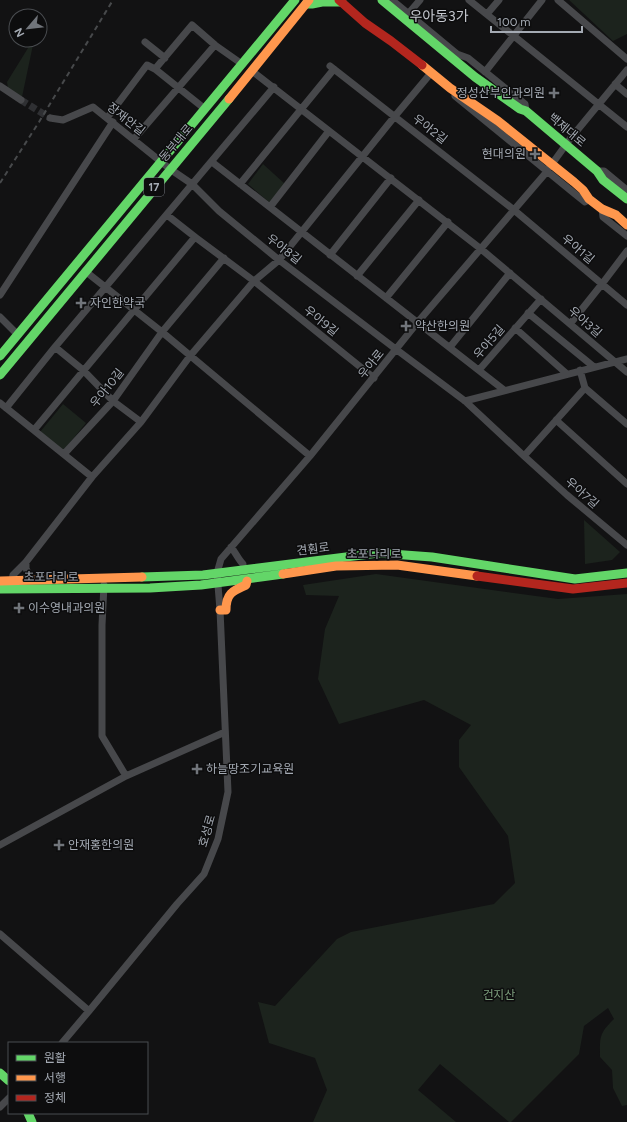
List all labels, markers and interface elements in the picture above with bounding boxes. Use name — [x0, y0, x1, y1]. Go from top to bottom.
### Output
north arrow — [8, 8, 48, 48]
district label: 우아동3가 — [409, 8, 469, 25]
scale bar — [491, 8, 582, 34]
text: 100 m — [497, 15, 531, 29]
text: N — [12, 26, 27, 39]
place label: 정성산부인과의원 — [457, 86, 545, 100]
marker: 정성산부인과의원 — [548, 87, 560, 99]
street label: 장재안길 — [104, 100, 148, 138]
street label: 백제대로 — [546, 110, 588, 150]
street label: 우아2길 — [410, 111, 450, 147]
street label: 동부대로 — [156, 122, 196, 164]
place label: 현대의원 — [482, 147, 526, 161]
marker: 현대의원 — [529, 148, 541, 160]
road number: 17 — [144, 178, 164, 196]
street label: 우아8길 — [264, 231, 304, 267]
street label: 우아1길 — [559, 231, 597, 267]
place label: 자인한약국 — [90, 296, 145, 310]
marker: 자인한약국 — [75, 297, 87, 309]
street label: 우아9길 — [301, 303, 341, 339]
street label: 우아3길 — [565, 304, 605, 340]
place label: 약산한의원 — [415, 319, 470, 333]
marker: 약산한의원 — [400, 320, 412, 332]
street label: 우아5길 — [471, 322, 507, 362]
street label: 우아로 — [355, 347, 387, 381]
street label: 우아10길 — [87, 366, 127, 410]
street label: 우아7길 — [562, 475, 602, 511]
street label: 견훤로 — [296, 540, 330, 558]
street label: 초포다리로 — [346, 547, 402, 561]
street label: 초포다리로 — [23, 570, 79, 584]
place label: 이수영내과의원 — [28, 601, 105, 615]
marker: 이수영내과의원 — [13, 602, 25, 614]
place label: 하늘땅조기교육원 — [206, 762, 294, 776]
marker: 하늘땅조기교육원 — [191, 763, 203, 775]
street label: 호성로 — [196, 813, 218, 849]
place label: 안재홍한의원 — [68, 838, 134, 852]
marker: 안재홍한의원 — [53, 839, 65, 851]
park label: 건지산 — [482, 988, 516, 1002]
legend — [8, 1042, 148, 1114]
text: 원활 — [44, 1051, 66, 1065]
text: 서행 — [44, 1071, 66, 1085]
text: 정체 — [44, 1091, 66, 1105]

